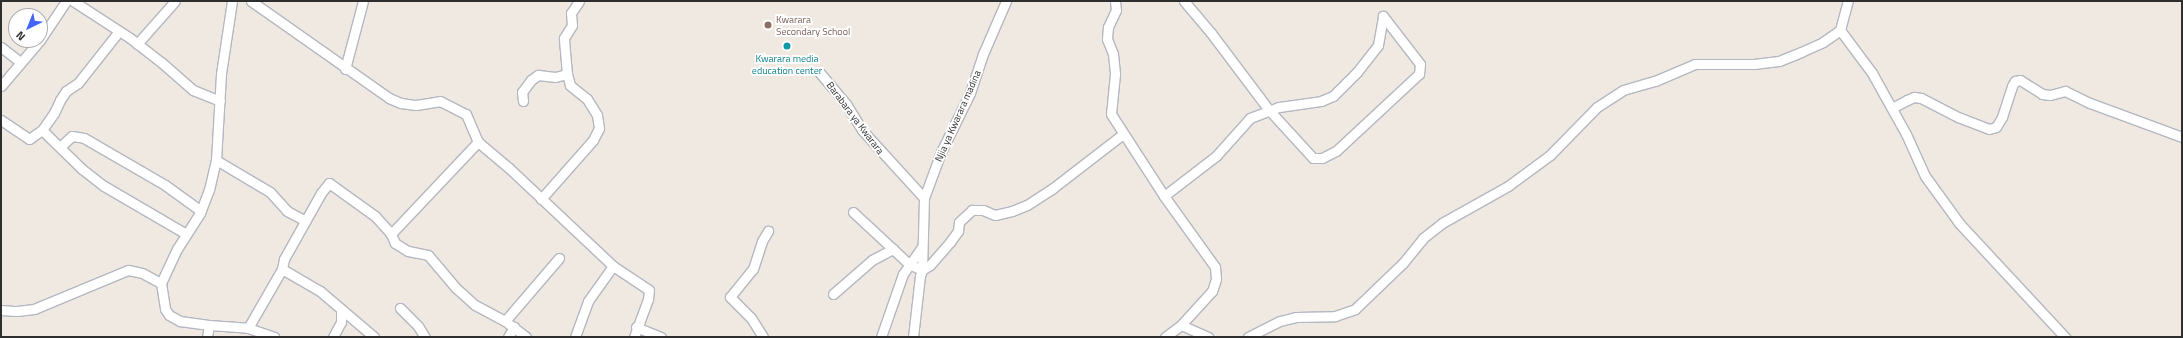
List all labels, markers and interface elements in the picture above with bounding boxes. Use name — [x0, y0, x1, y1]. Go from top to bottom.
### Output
north arrow — [8, 8, 48, 48]
place label: Kwarara Secondary School — [776, 13, 850, 36]
marker: Kwarara Secondary School — [763, 20, 773, 30]
text: N — [12, 28, 29, 44]
marker: Kwarara media education center — [782, 41, 792, 51]
place label: Kwarara media education center — [752, 52, 822, 76]
street label: Njia ya Kwarara madina — [932, 68, 984, 164]
street label: Barabara ya Kwarara — [824, 79, 886, 157]

